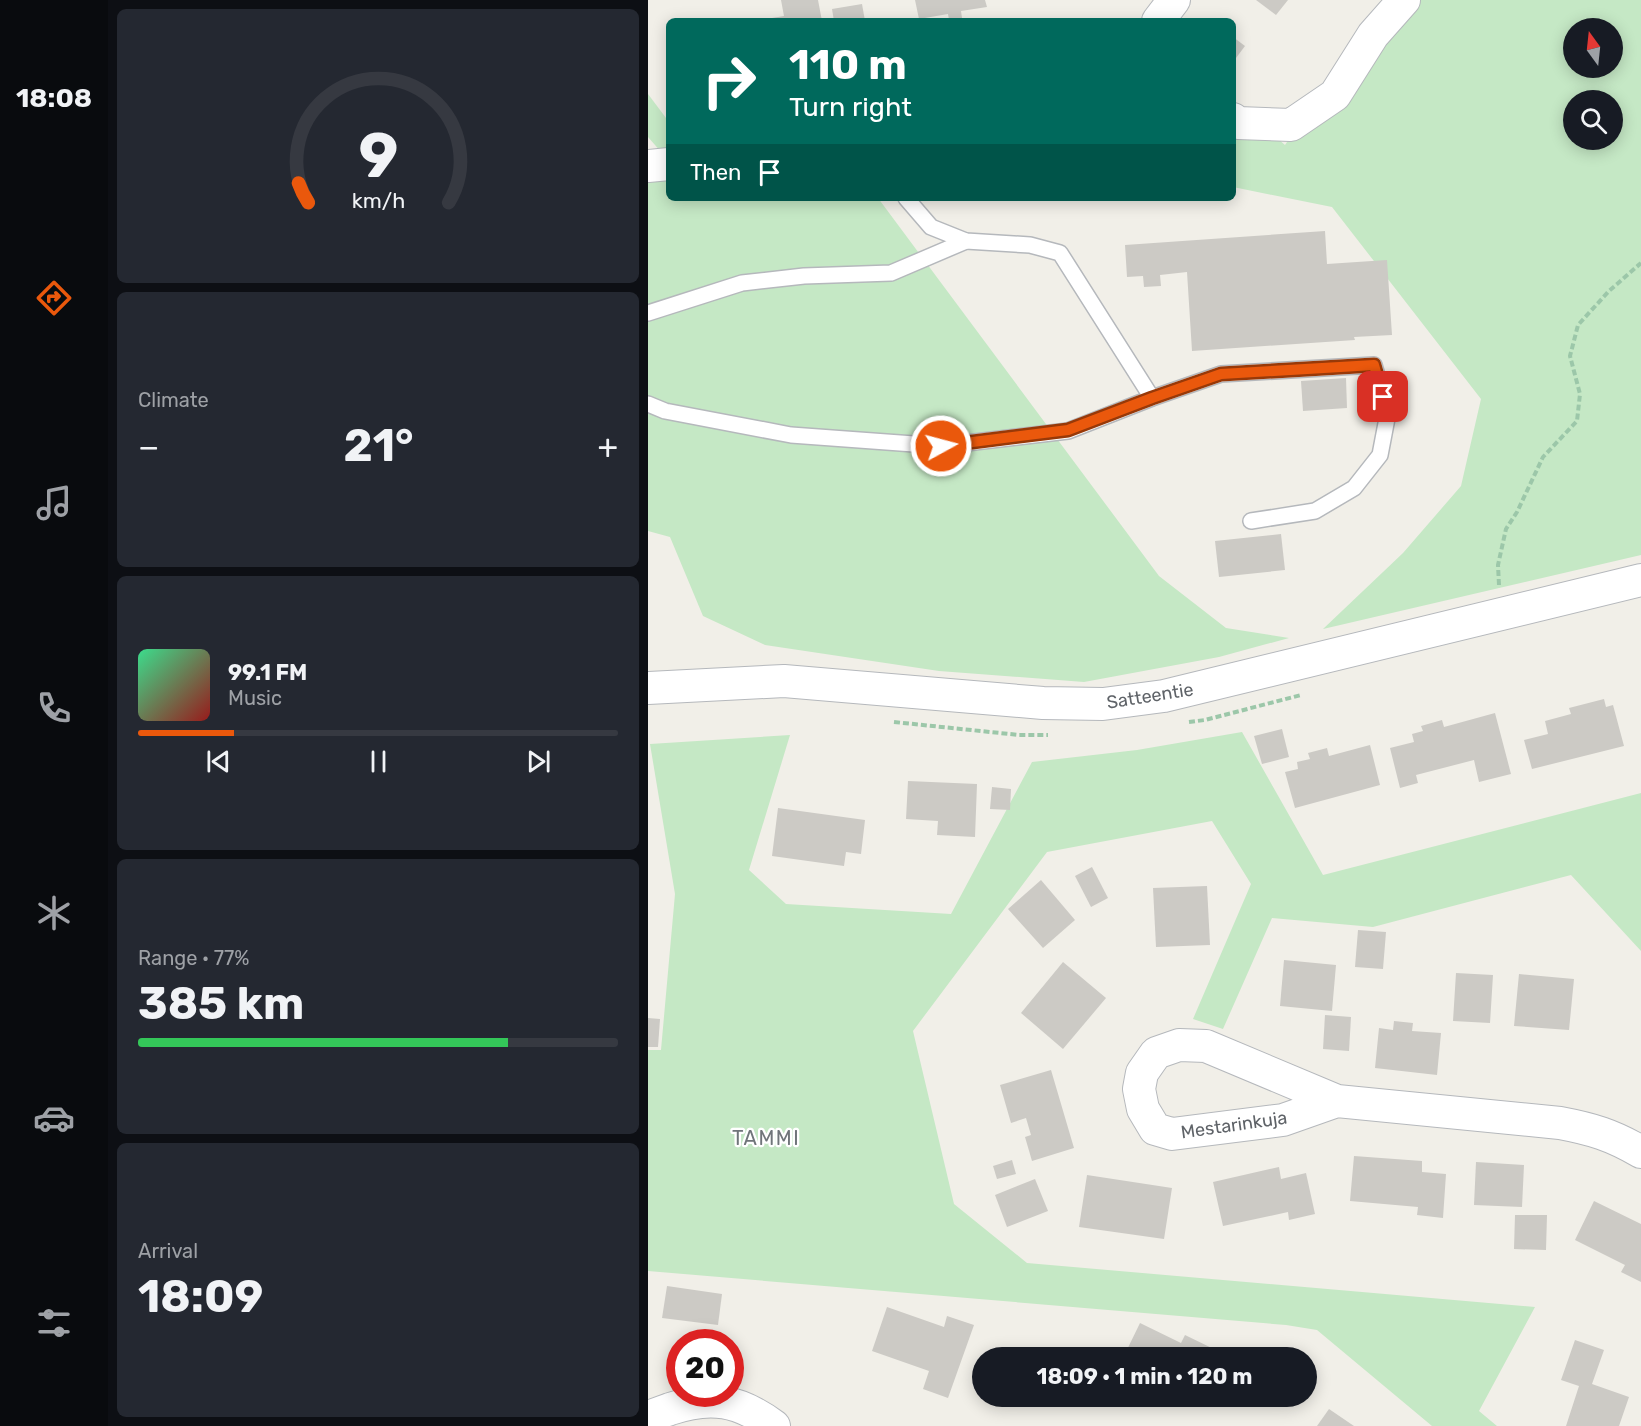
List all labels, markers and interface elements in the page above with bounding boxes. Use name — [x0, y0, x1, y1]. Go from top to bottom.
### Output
north arrow — [1563, 18, 1623, 78]
map controls — [1563, 18, 1623, 150]
text: 110 m — [789, 40, 907, 90]
icon: right — [690, 42, 768, 120]
text: 18:08 — [16, 82, 92, 114]
button: search — [1563, 90, 1623, 150]
text: Turn right — [789, 91, 912, 123]
text: 9 — [358, 119, 398, 193]
icon: arrive — [753, 156, 786, 189]
text: Then — [690, 159, 741, 186]
text: km/h — [351, 189, 405, 214]
icon: directions — [33, 277, 75, 319]
pin — [1357, 371, 1408, 422]
icon: arrive — [1366, 380, 1399, 413]
text: Climate — [138, 388, 209, 412]
position arrow — [909, 414, 973, 478]
text: 21° — [343, 419, 414, 472]
text: − — [138, 427, 159, 466]
text: + — [597, 427, 618, 466]
icon: music — [33, 482, 75, 524]
text: 99.1 FM — [228, 659, 307, 686]
street label: Satteentie — [1105, 678, 1195, 714]
text: Music — [228, 686, 282, 710]
icon: phone — [33, 687, 75, 729]
icon: previous — [202, 745, 235, 778]
icon: pause — [362, 745, 395, 778]
icon: next — [522, 745, 555, 778]
icon: climate — [33, 892, 75, 934]
text: Range · 77% — [138, 946, 250, 970]
text: 385 km — [138, 977, 304, 1030]
icon: car — [33, 1097, 75, 1139]
street label: Mestarinkuja — [1179, 1107, 1289, 1143]
district label: TAMMI — [732, 1126, 800, 1150]
text: Arrival — [138, 1239, 198, 1263]
text: 18:09 — [138, 1270, 263, 1323]
icon: filters — [33, 1302, 75, 1344]
speed limit sign: 20 — [666, 1329, 744, 1407]
text: 18:09 · 1 min · 120 m — [1037, 1363, 1252, 1390]

